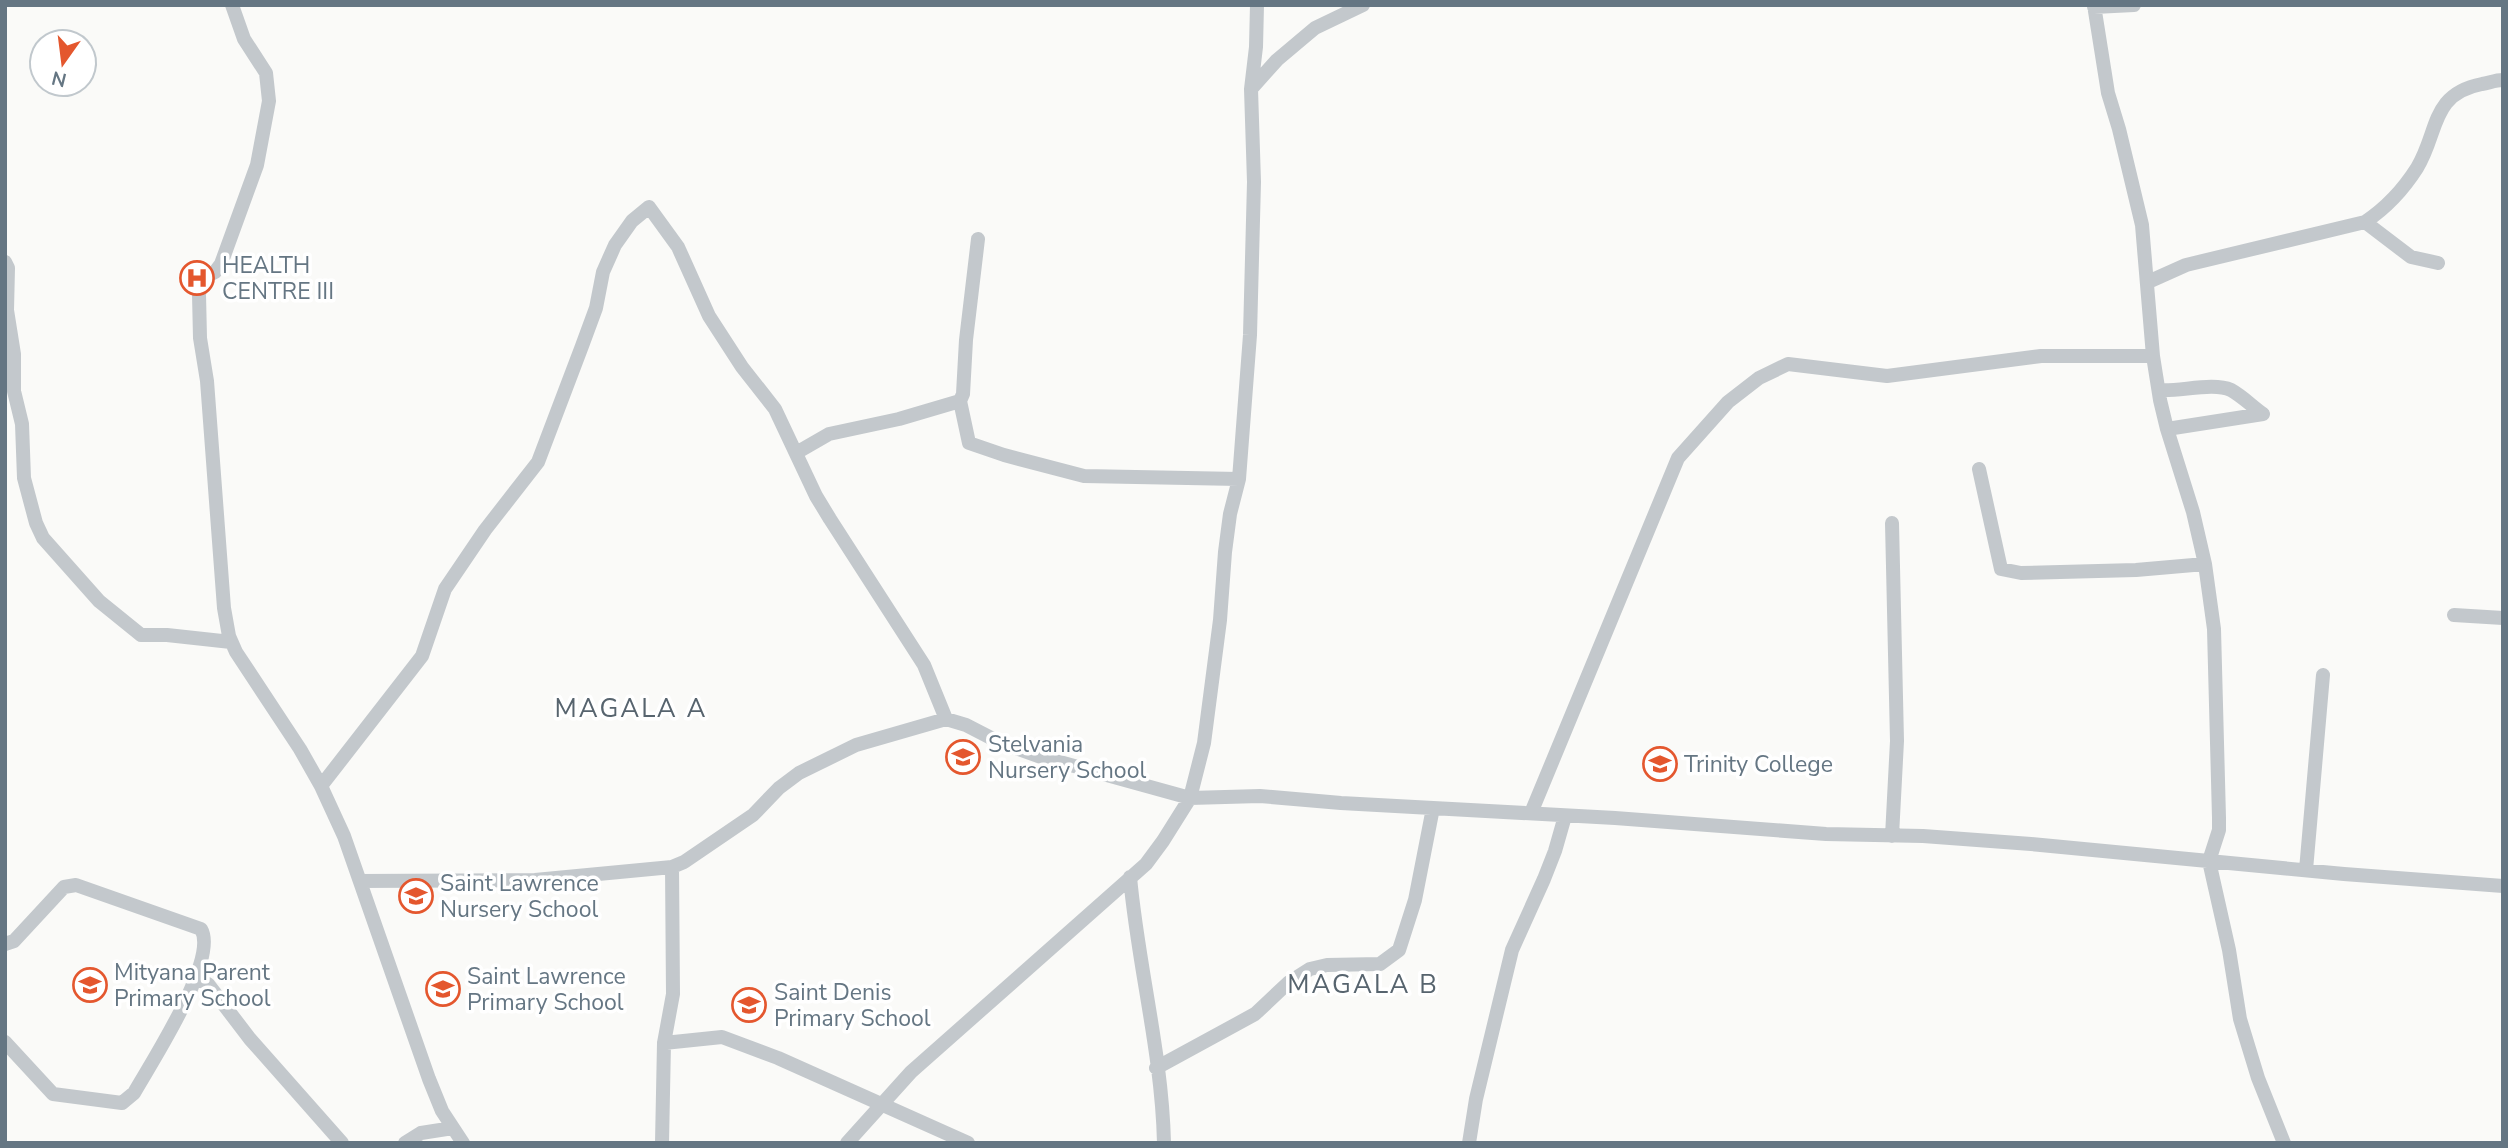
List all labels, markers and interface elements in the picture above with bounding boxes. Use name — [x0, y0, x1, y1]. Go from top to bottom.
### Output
north arrow — [28, 28, 98, 98]
text: N — [49, 64, 69, 93]
place label: HEALTH CENTRE III — [222, 250, 334, 307]
hospital icon: HEALTH CENTRE III — [178, 259, 216, 297]
district label: MAGALA A — [555, 691, 707, 726]
place label: Stelvania Nursery School — [988, 729, 1146, 786]
school or university icon: Stelvania Nursery School — [944, 738, 982, 776]
school or university icon: Trinity College — [1641, 745, 1679, 783]
place label: Trinity College — [1684, 749, 1833, 780]
place label: Saint Lawrence Nursery School — [440, 868, 599, 925]
school or university icon: Saint Lawrence Nursery School — [397, 877, 435, 915]
place label: Mityana Parent Primary School — [114, 957, 271, 1014]
place label: Saint Lawrence Primary School — [467, 961, 626, 1018]
school or university icon: Mityana Parent Primary School — [71, 966, 109, 1004]
district label: MAGALA B — [1287, 967, 1439, 1002]
school or university icon: Saint Lawrence Primary School — [424, 970, 462, 1008]
place label: Saint Denis Primary School — [774, 977, 931, 1034]
school or university icon: Saint Denis Primary School — [730, 986, 768, 1024]

